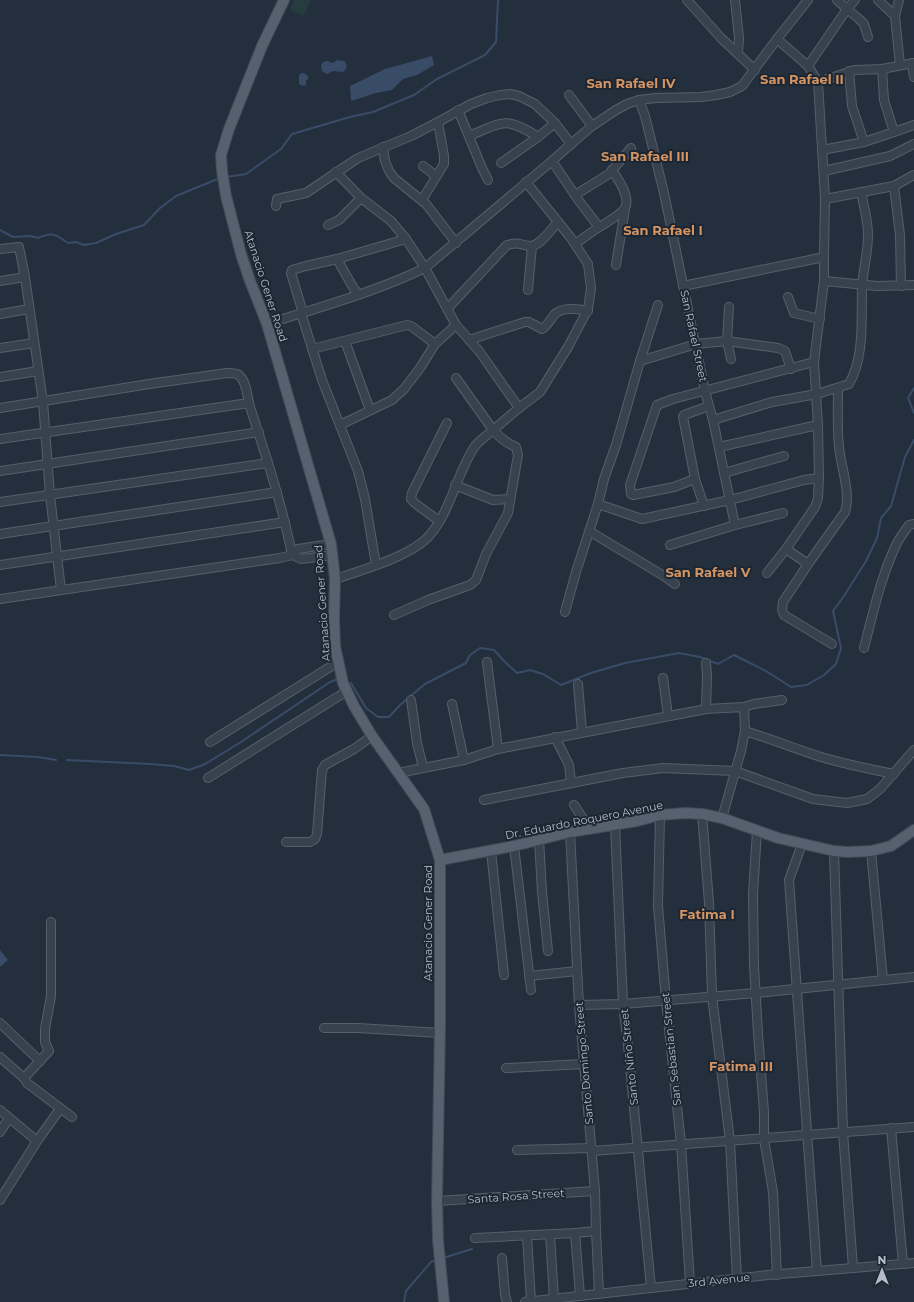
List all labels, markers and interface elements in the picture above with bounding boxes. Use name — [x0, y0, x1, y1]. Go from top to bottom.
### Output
district label: San Rafael II — [760, 71, 844, 87]
district label: San Rafael IV — [586, 75, 676, 91]
district label: San Rafael III — [601, 148, 689, 164]
district label: San Rafael I — [623, 222, 703, 238]
street label: Atanacio Gener Road — [241, 228, 291, 344]
street label: San Rafael Street — [677, 289, 711, 384]
street label: Atanacio Gener Road — [311, 544, 333, 662]
district label: San Rafael V — [666, 564, 751, 580]
street label: Dr. Eduardo Roquero Avenue — [504, 798, 665, 842]
street label: Atanacio Gener Road — [421, 865, 435, 981]
district label: Fatima I — [679, 906, 735, 922]
street label: San Sebastian Street — [658, 991, 684, 1106]
street label: Santo Domingo Street — [572, 1000, 596, 1125]
street label: Santo Niño Street — [617, 1007, 641, 1106]
district label: Fatima III — [709, 1058, 773, 1074]
street label: Santa Rosa Street — [467, 1186, 565, 1206]
north arrow — [862, 1250, 902, 1290]
text: N — [878, 1253, 886, 1267]
street label: 3rd Avenue — [687, 1270, 751, 1290]

